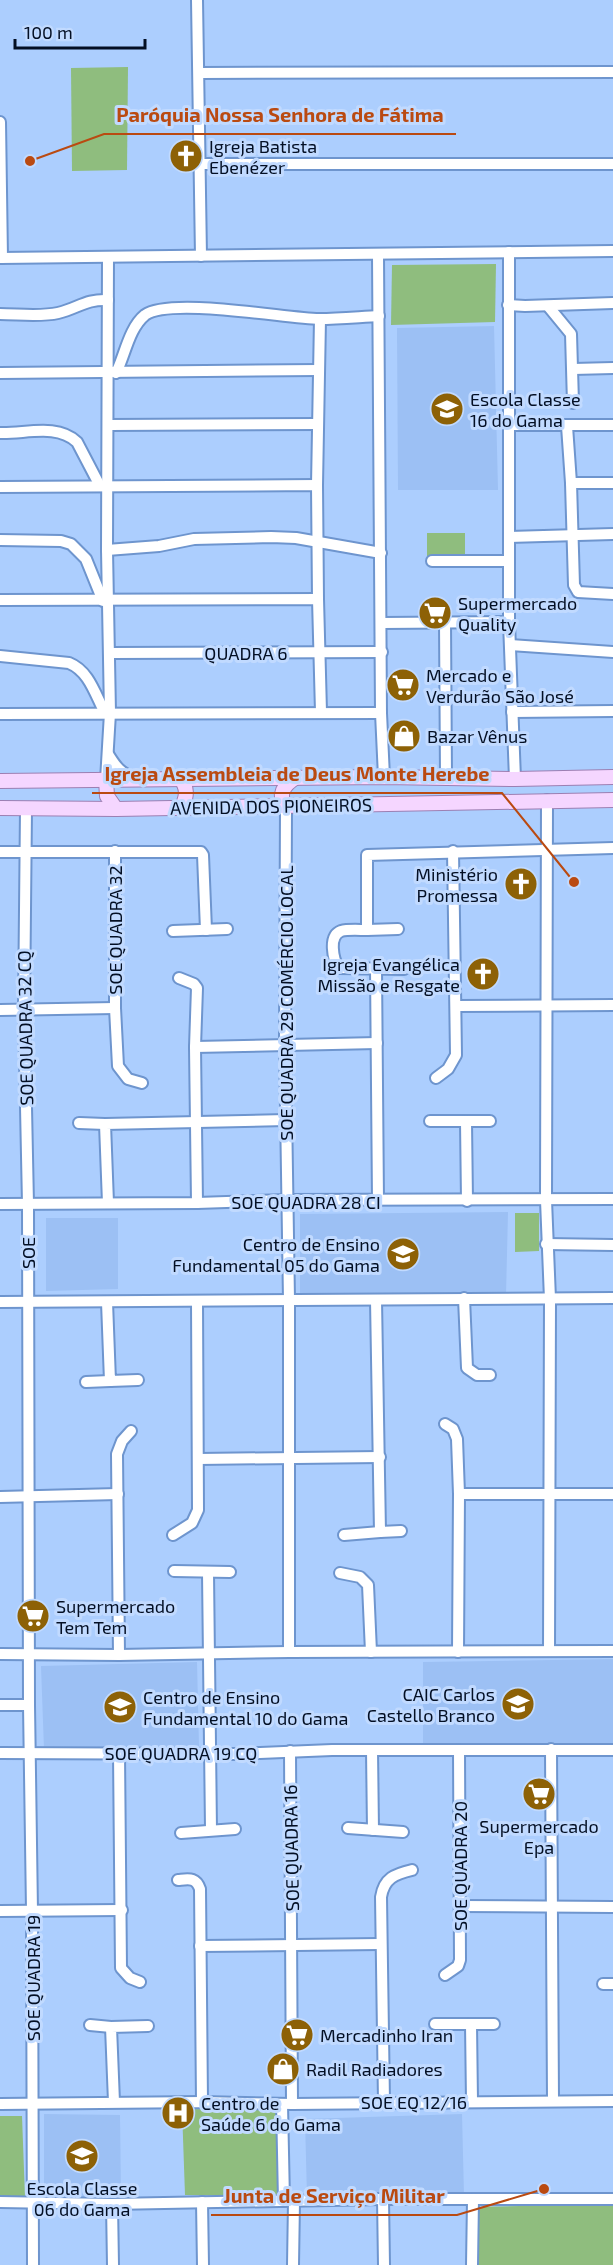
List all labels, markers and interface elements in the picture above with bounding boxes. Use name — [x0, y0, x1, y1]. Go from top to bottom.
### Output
scale bar — [15, 12, 146, 50]
text: 100 m — [24, 21, 73, 43]
callout: Paróquia Nossa Senhora de Fátima — [104, 96, 456, 134]
text: Paróquia Nossa Senhora de Fátima — [116, 102, 444, 126]
place label: Igreja Batista Ebenézer — [209, 135, 317, 178]
church icon: Igreja Batista Ebenézer — [168, 138, 204, 174]
place label: Escola Classe 16 do Gama — [470, 388, 581, 431]
school or university icon: Escola Classe 16 do Gama — [429, 391, 465, 427]
place label: Supermercado Quality — [458, 592, 577, 635]
supermarket icon: Supermercado Quality — [417, 595, 453, 631]
street label: QUADRA 6 — [204, 642, 288, 664]
place label: Mercado e Verdurão São José — [426, 664, 574, 707]
supermarket icon: Mercado e Verdurão São José — [385, 667, 421, 703]
shop icon: Bazar Vênus — [386, 718, 422, 754]
place label: Bazar Vênus — [427, 725, 527, 747]
callout: Igreja Assembleia de Deus Monte Herebe — [92, 755, 502, 793]
text: Igreja Assembleia de Deus Monte Herebe — [104, 761, 490, 785]
street label: AVENIDA DOS PIONEIROS — [170, 793, 372, 819]
place label: Ministério Promessa — [415, 863, 498, 906]
street label: SOE QUADRA 32 — [104, 865, 126, 995]
street label: SOE QUADRA 29 COMÉRCIO LOCAL — [275, 865, 297, 1141]
church icon: Ministério Promessa — [503, 866, 539, 902]
street label: SOE QUADRA 32 CQ — [13, 950, 37, 1106]
place label: Igreja Evangélica Missão e Resgate — [317, 953, 460, 996]
church icon: Igreja Evangélica Missão e Resgate — [465, 956, 501, 992]
street label: SOE QUADRA 28 CI — [231, 1191, 381, 1213]
place label: Centro de Ensino Fundamental 05 do Gama — [172, 1233, 380, 1276]
school or university icon: Centro de Ensino Fundamental 05 do Gama — [385, 1236, 421, 1272]
street label: SOE — [17, 1237, 39, 1269]
place label: Supermercado Tem Tem — [56, 1595, 175, 1638]
supermarket icon: Supermercado Tem Tem — [15, 1598, 51, 1634]
place label: CAIC Carlos Castello Branco — [367, 1683, 495, 1726]
place label: Centro de Ensino Fundamental 10 do Gama — [143, 1686, 348, 1729]
school or university icon: CAIC Carlos Castello Branco — [500, 1686, 536, 1722]
school or university icon: Centro de Ensino Fundamental 10 do Gama — [102, 1689, 138, 1725]
street label: SOE QUADRA 19 CQ — [105, 1742, 257, 1764]
supermarket icon: Supermercado Epa — [521, 1776, 557, 1812]
street label: SOE QUADRA 16 — [279, 1784, 303, 1912]
street label: SOE QUADRA 20 — [449, 1801, 471, 1931]
place label: Supermercado Epa — [479, 1815, 599, 1858]
street label: SOE QUADRA 19 — [22, 1915, 44, 2041]
supermarket icon: Mercadinho Iran — [279, 2017, 315, 2053]
place label: Mercadinho Iran — [320, 2024, 453, 2046]
shop icon: Radil Radiadores — [265, 2051, 301, 2087]
place label: Radil Radiadores — [306, 2058, 443, 2080]
street label: SOE EQ 12/16 — [361, 2091, 467, 2113]
place label: Centro de Saúde 6 do Gama — [201, 2092, 341, 2135]
hospital icon: Centro de Saúde 6 do Gama — [160, 2095, 196, 2131]
school or university icon: Escola Classe 06 do Gama — [64, 2138, 100, 2174]
place label: Escola Classe 06 do Gama — [27, 2177, 137, 2220]
callout: Junta de Serviço Militar — [211, 2177, 457, 2215]
text: Junta de Serviço Militar — [223, 2183, 445, 2208]

